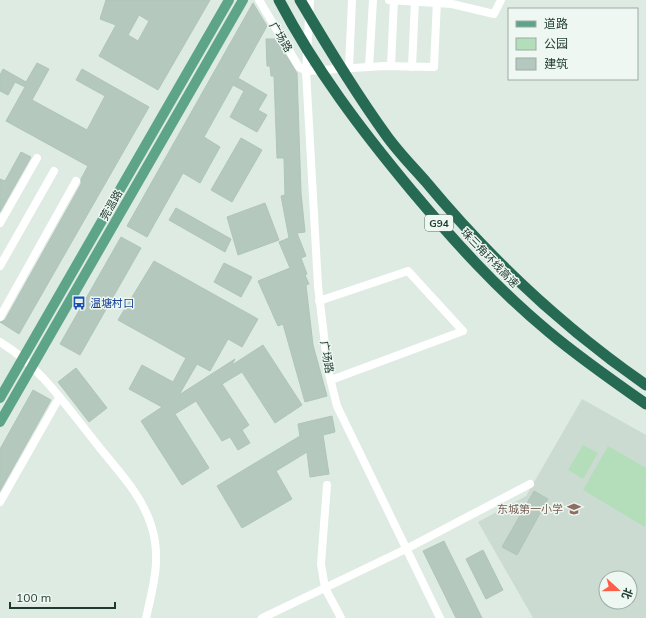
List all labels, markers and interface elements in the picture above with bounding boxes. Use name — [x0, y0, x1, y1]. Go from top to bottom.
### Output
legend — [508, 8, 638, 80]
text: 道路 — [544, 16, 568, 31]
street label: 广场路 — [267, 19, 295, 55]
text: 公园 — [544, 36, 568, 51]
text: 建筑 — [544, 56, 568, 71]
street label: 莞温路 — [97, 187, 125, 223]
road number: G94 — [425, 215, 453, 231]
street label: 珠三角环线高速 — [458, 225, 522, 291]
bus stop icon: 温塘村口 — [71, 295, 87, 311]
place label: 温塘村口 — [90, 296, 134, 310]
street label: 广场路 — [317, 340, 337, 374]
school or university icon: 东城第一小学 — [566, 501, 582, 517]
place label: 东城第一小学 — [497, 502, 563, 516]
north arrow — [598, 570, 638, 610]
scale bar — [10, 584, 115, 610]
text: 北 — [619, 586, 636, 601]
text: 100 m — [16, 590, 51, 605]

